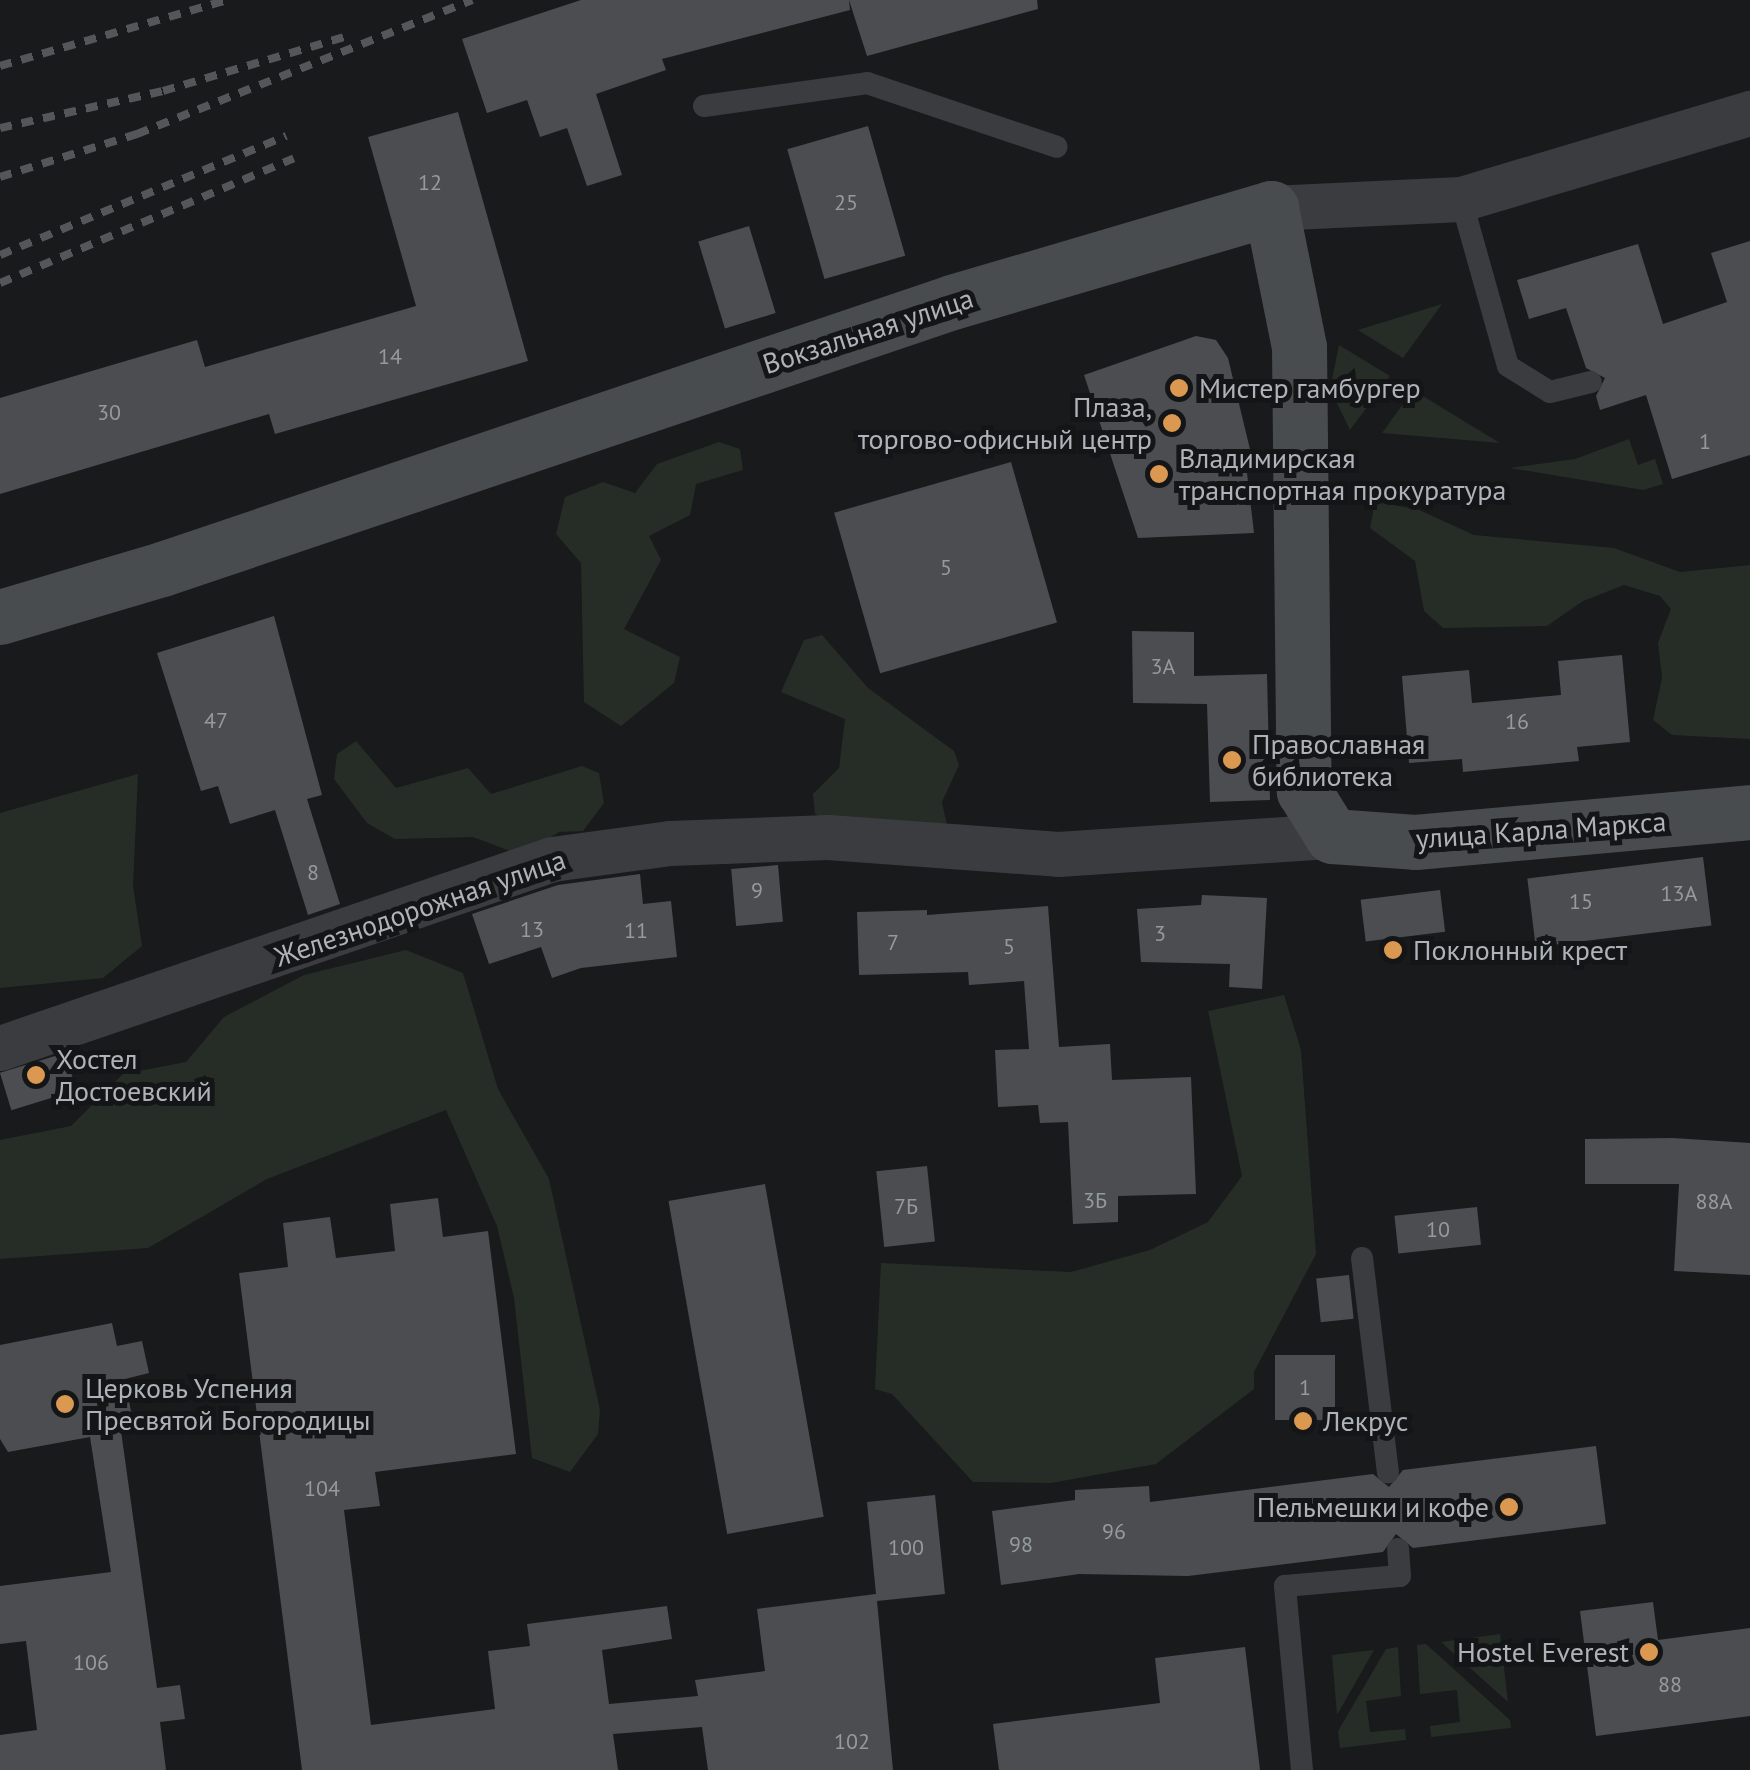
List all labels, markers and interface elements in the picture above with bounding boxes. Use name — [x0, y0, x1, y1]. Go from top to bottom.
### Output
house number: 12 — [418, 170, 442, 196]
house number: 25 — [834, 190, 858, 216]
street label: Вокзальная улица — [759, 281, 977, 381]
house number: 14 — [378, 344, 402, 370]
place label: Мистер гамбургер — [1199, 371, 1421, 405]
marker: Мистер гамбургер — [1168, 377, 1190, 399]
place label: Плаза, торгово-офисный центр — [858, 390, 1152, 456]
house number: 30 — [97, 400, 121, 426]
marker: Плаза, торгово-офисный центр — [1161, 412, 1183, 434]
house number: 1 — [1699, 429, 1711, 455]
place label: Владимирская транспортная прокуратура — [1179, 441, 1506, 507]
marker: Владимирская транспортная прокуратура — [1148, 463, 1170, 485]
house number: 5 — [940, 555, 952, 581]
house number: 3А — [1151, 654, 1175, 680]
house number: 47 — [204, 708, 228, 734]
house number: 16 — [1505, 709, 1529, 735]
place label: Православная библиотека — [1252, 727, 1425, 793]
marker: Православная библиотека — [1221, 749, 1243, 771]
street label: улица Карла Маркса — [1415, 804, 1667, 856]
street label: Железнодорожная улица — [270, 842, 570, 974]
house number: 8 — [307, 860, 319, 886]
house number: 9 — [751, 878, 763, 904]
house number: 13А — [1661, 881, 1697, 907]
house number: 15 — [1569, 889, 1593, 915]
house number: 13 — [520, 917, 544, 943]
house number: 11 — [624, 918, 648, 944]
house number: 3 — [1154, 921, 1166, 947]
house number: 7 — [887, 930, 899, 956]
place label: Поклонный крест — [1413, 933, 1627, 967]
house number: 5 — [1003, 934, 1015, 960]
marker: Поклонный крест — [1382, 939, 1404, 961]
place label: Хостел Достоевский — [56, 1042, 212, 1108]
marker: Хостел Достоевский — [25, 1064, 47, 1086]
house number: 3Б — [1083, 1188, 1107, 1214]
house number: 88А — [1696, 1189, 1732, 1215]
house number: 7Б — [894, 1194, 918, 1220]
house number: 10 — [1426, 1217, 1450, 1243]
place label: Церковь Успения Пресвятой Богородицы — [85, 1371, 370, 1437]
house number: 1 — [1299, 1375, 1311, 1401]
marker: Церковь Успения Пресвятой Богородицы — [54, 1393, 76, 1415]
place label: Лекрус — [1323, 1404, 1408, 1438]
marker: Лекрус — [1292, 1410, 1314, 1432]
house number: 104 — [304, 1476, 340, 1502]
place label: Пельмешки и кофе — [1257, 1490, 1489, 1524]
marker: Пельмешки и кофе — [1498, 1496, 1520, 1518]
house number: 96 — [1102, 1519, 1126, 1545]
house number: 98 — [1009, 1532, 1033, 1558]
house number: 100 — [888, 1535, 924, 1561]
place label: Hostel Everest — [1457, 1635, 1629, 1669]
marker: Hostel Everest — [1638, 1641, 1660, 1663]
house number: 106 — [73, 1650, 109, 1676]
house number: 88 — [1658, 1672, 1682, 1698]
house number: 102 — [834, 1729, 870, 1755]

